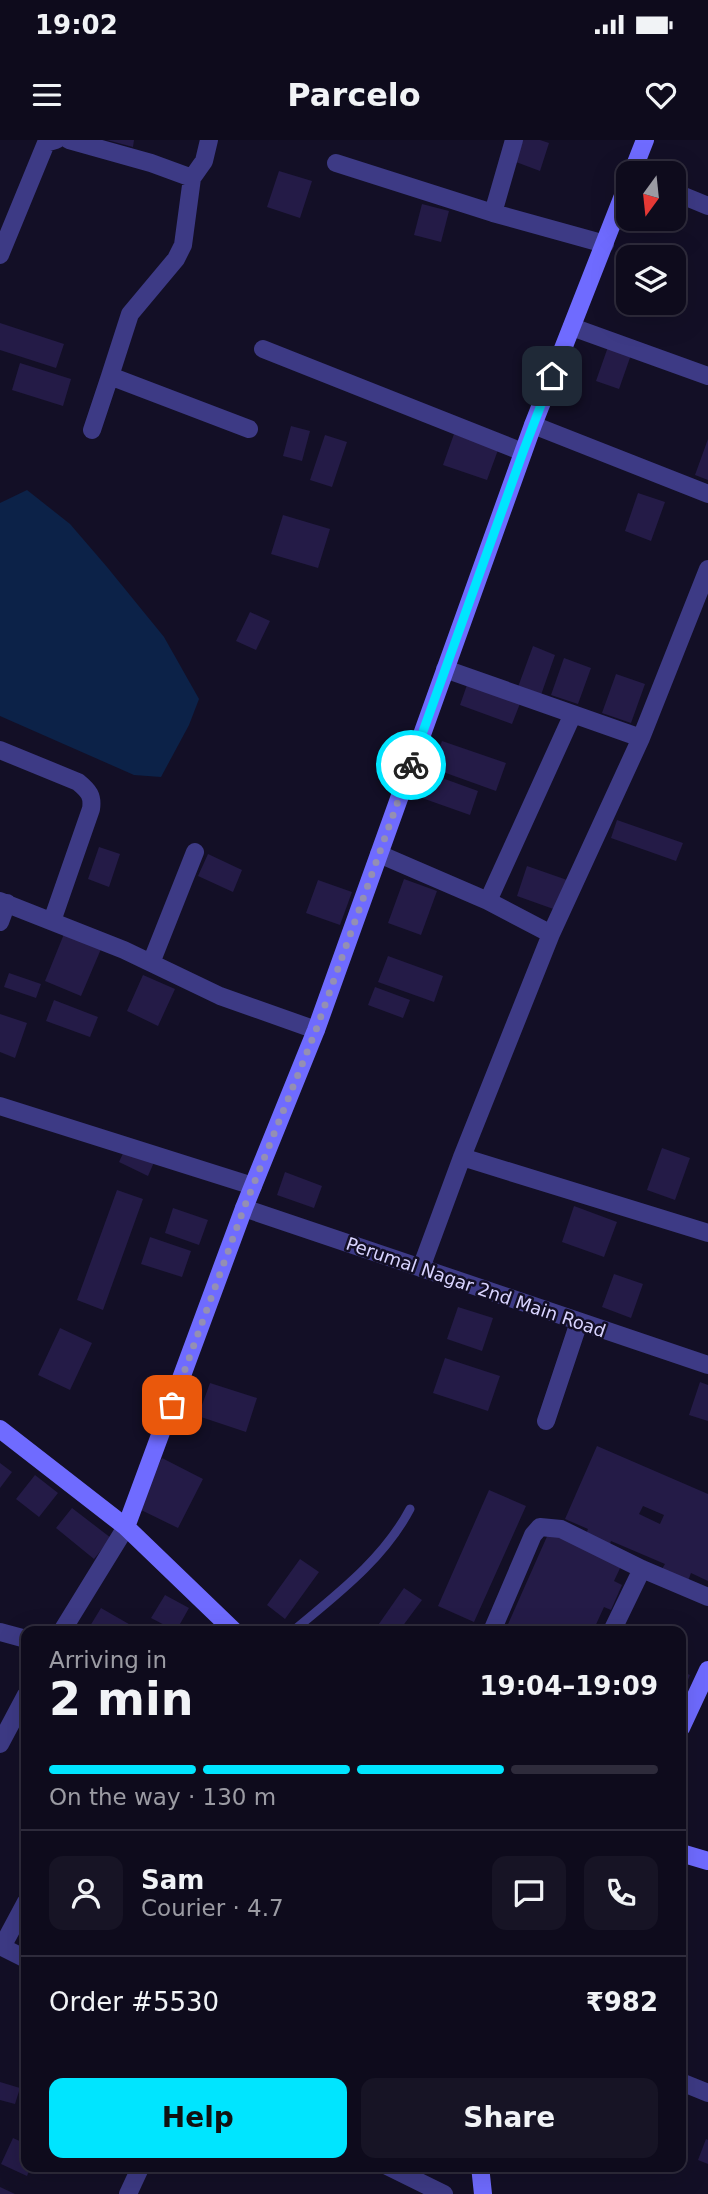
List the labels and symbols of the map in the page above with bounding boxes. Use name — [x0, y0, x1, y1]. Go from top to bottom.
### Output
north arrow — [616, 161, 686, 231]
pin — [522, 346, 582, 406]
courier — [376, 730, 446, 800]
street label: Perumal Nagar 2nd Main Road — [343, 1233, 609, 1341]
pin — [142, 1375, 202, 1435]

